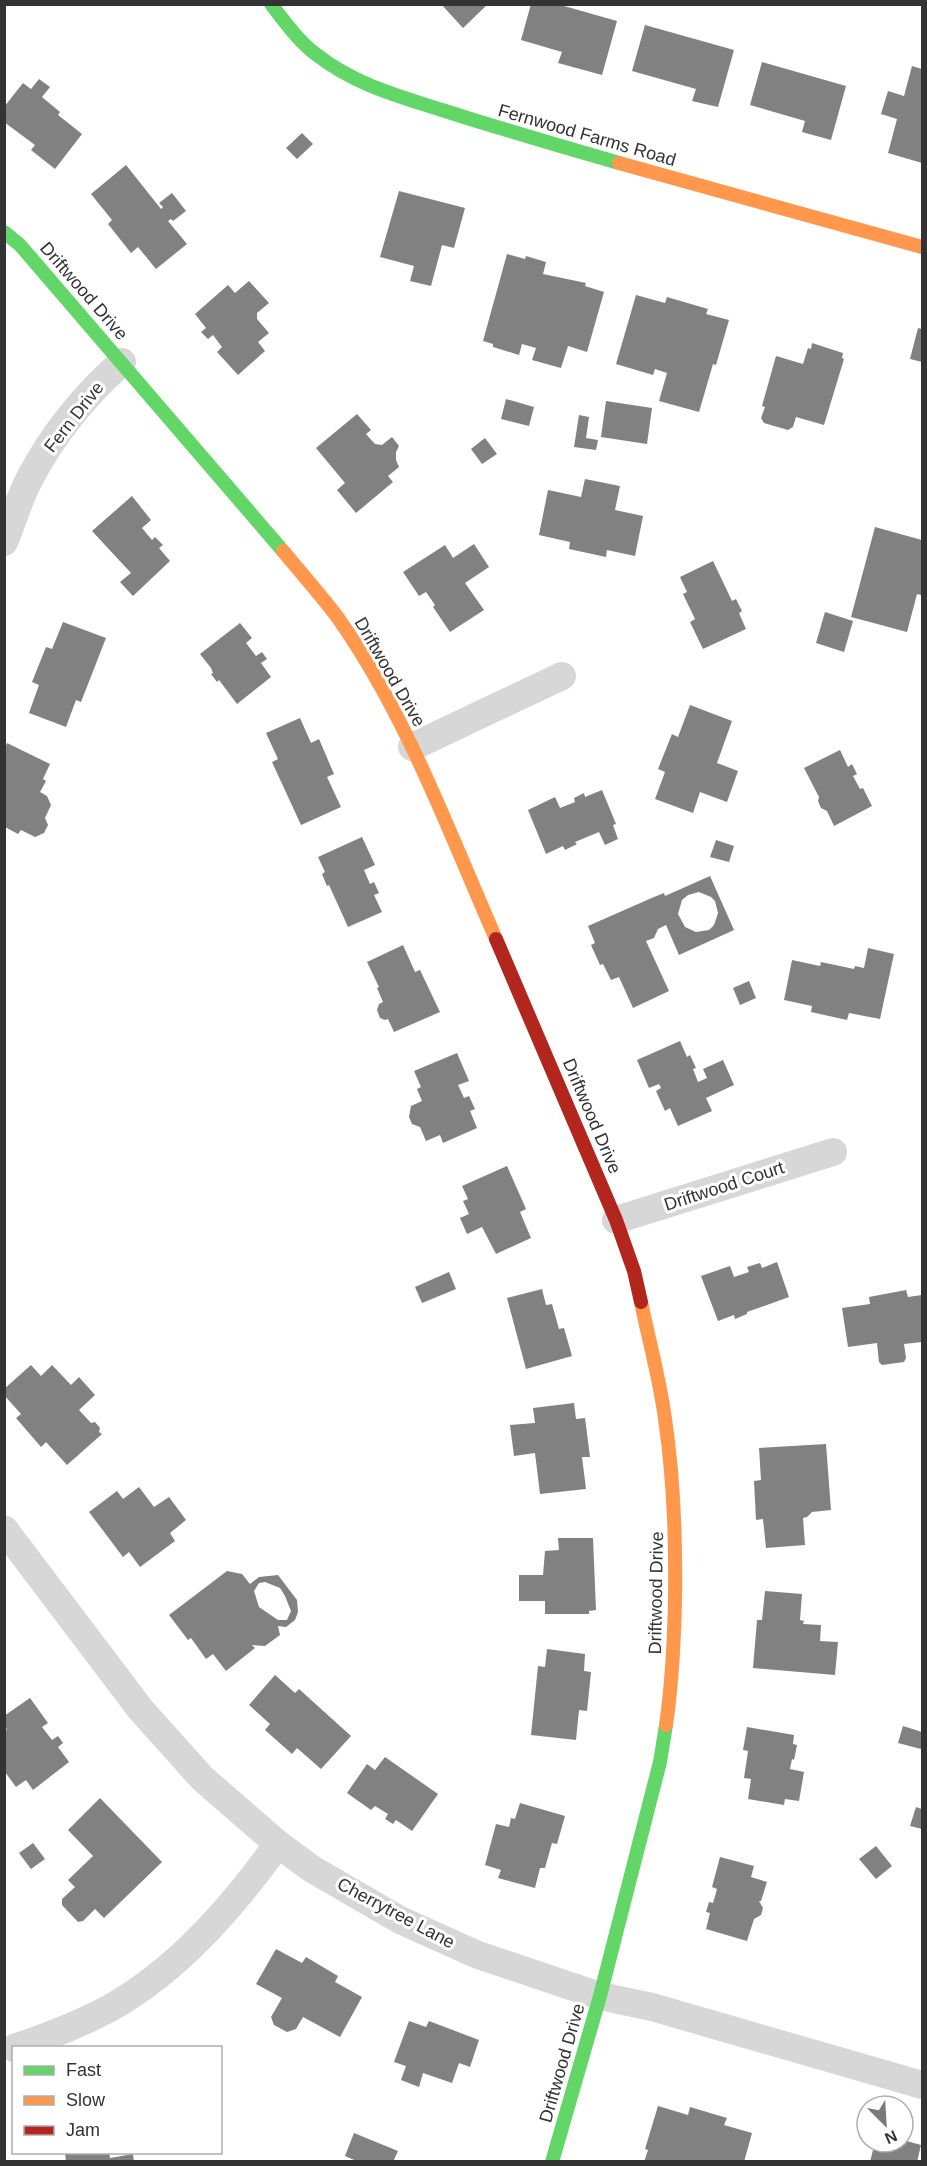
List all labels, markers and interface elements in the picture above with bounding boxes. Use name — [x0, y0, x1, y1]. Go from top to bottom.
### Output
street label: Fernwood Farms Road — [496, 100, 678, 170]
street label: Driftwood Drive — [36, 238, 132, 344]
street label: Fern Drive — [40, 378, 108, 456]
street label: Driftwood Drive — [351, 614, 429, 730]
street label: Driftwood Drive — [559, 1055, 625, 1177]
street label: Driftwood Court — [661, 1157, 787, 1215]
street label: Driftwood Drive — [645, 1531, 667, 1655]
street label: Cherrytree Lane — [334, 1874, 458, 1952]
street label: Driftwood Drive — [535, 2001, 589, 2125]
legend — [12, 2046, 222, 2154]
text: Fast — [66, 2060, 101, 2080]
text: Slow — [66, 2090, 106, 2110]
north arrow — [855, 2094, 915, 2154]
text: Jam — [66, 2120, 100, 2140]
text: N — [882, 2127, 900, 2147]

